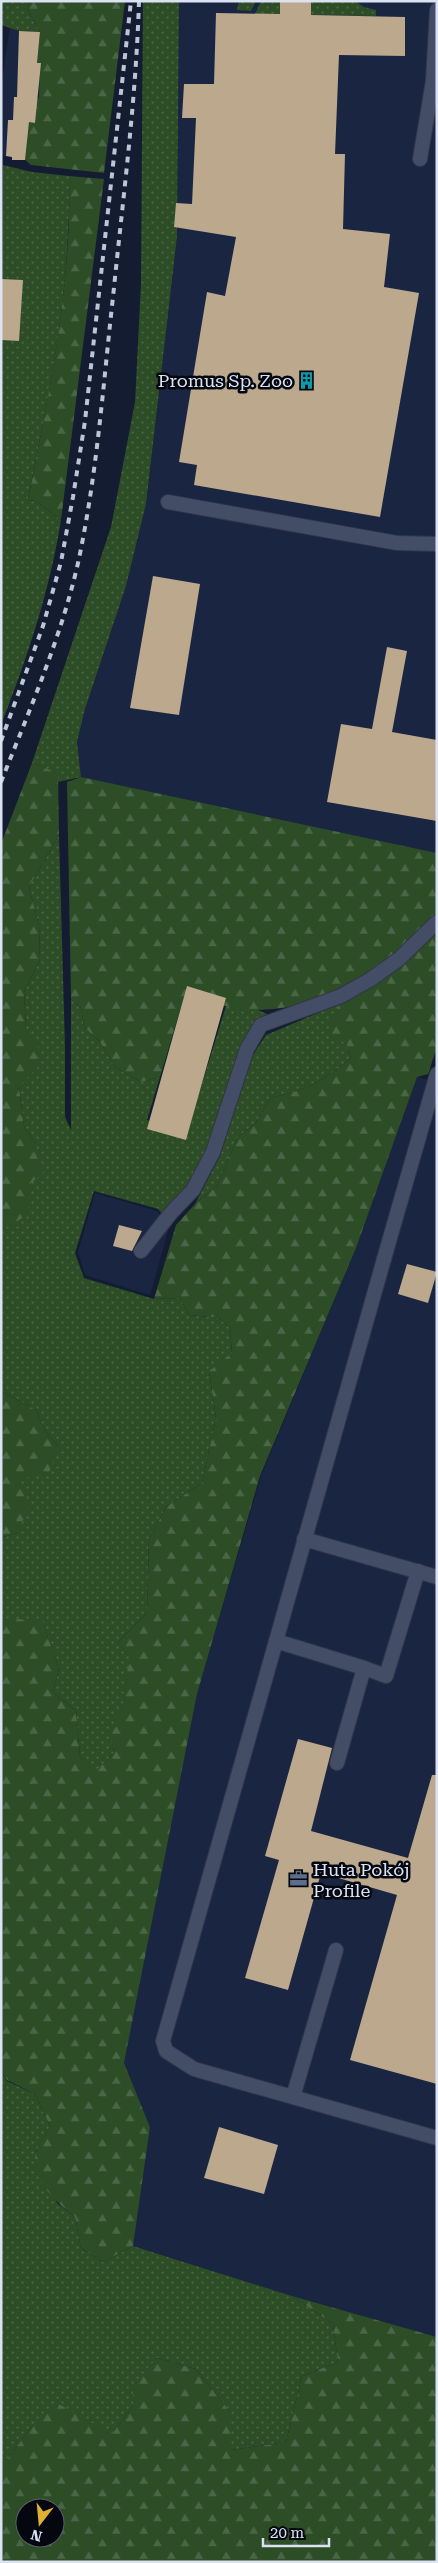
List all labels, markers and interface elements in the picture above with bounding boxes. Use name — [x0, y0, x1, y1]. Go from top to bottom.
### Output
place label: Promus Sp. Zoo — [158, 370, 293, 391]
building icon: Promus Sp. Zoo — [297, 370, 317, 390]
place label: Huta Pokój Profile — [313, 1859, 410, 1901]
office icon: Huta Pokój Profile — [289, 1869, 309, 1889]
north arrow — [15, 2498, 65, 2548]
scale bar — [263, 2516, 329, 2548]
text: 20 m — [270, 2524, 305, 2542]
text: N — [29, 2526, 44, 2545]

